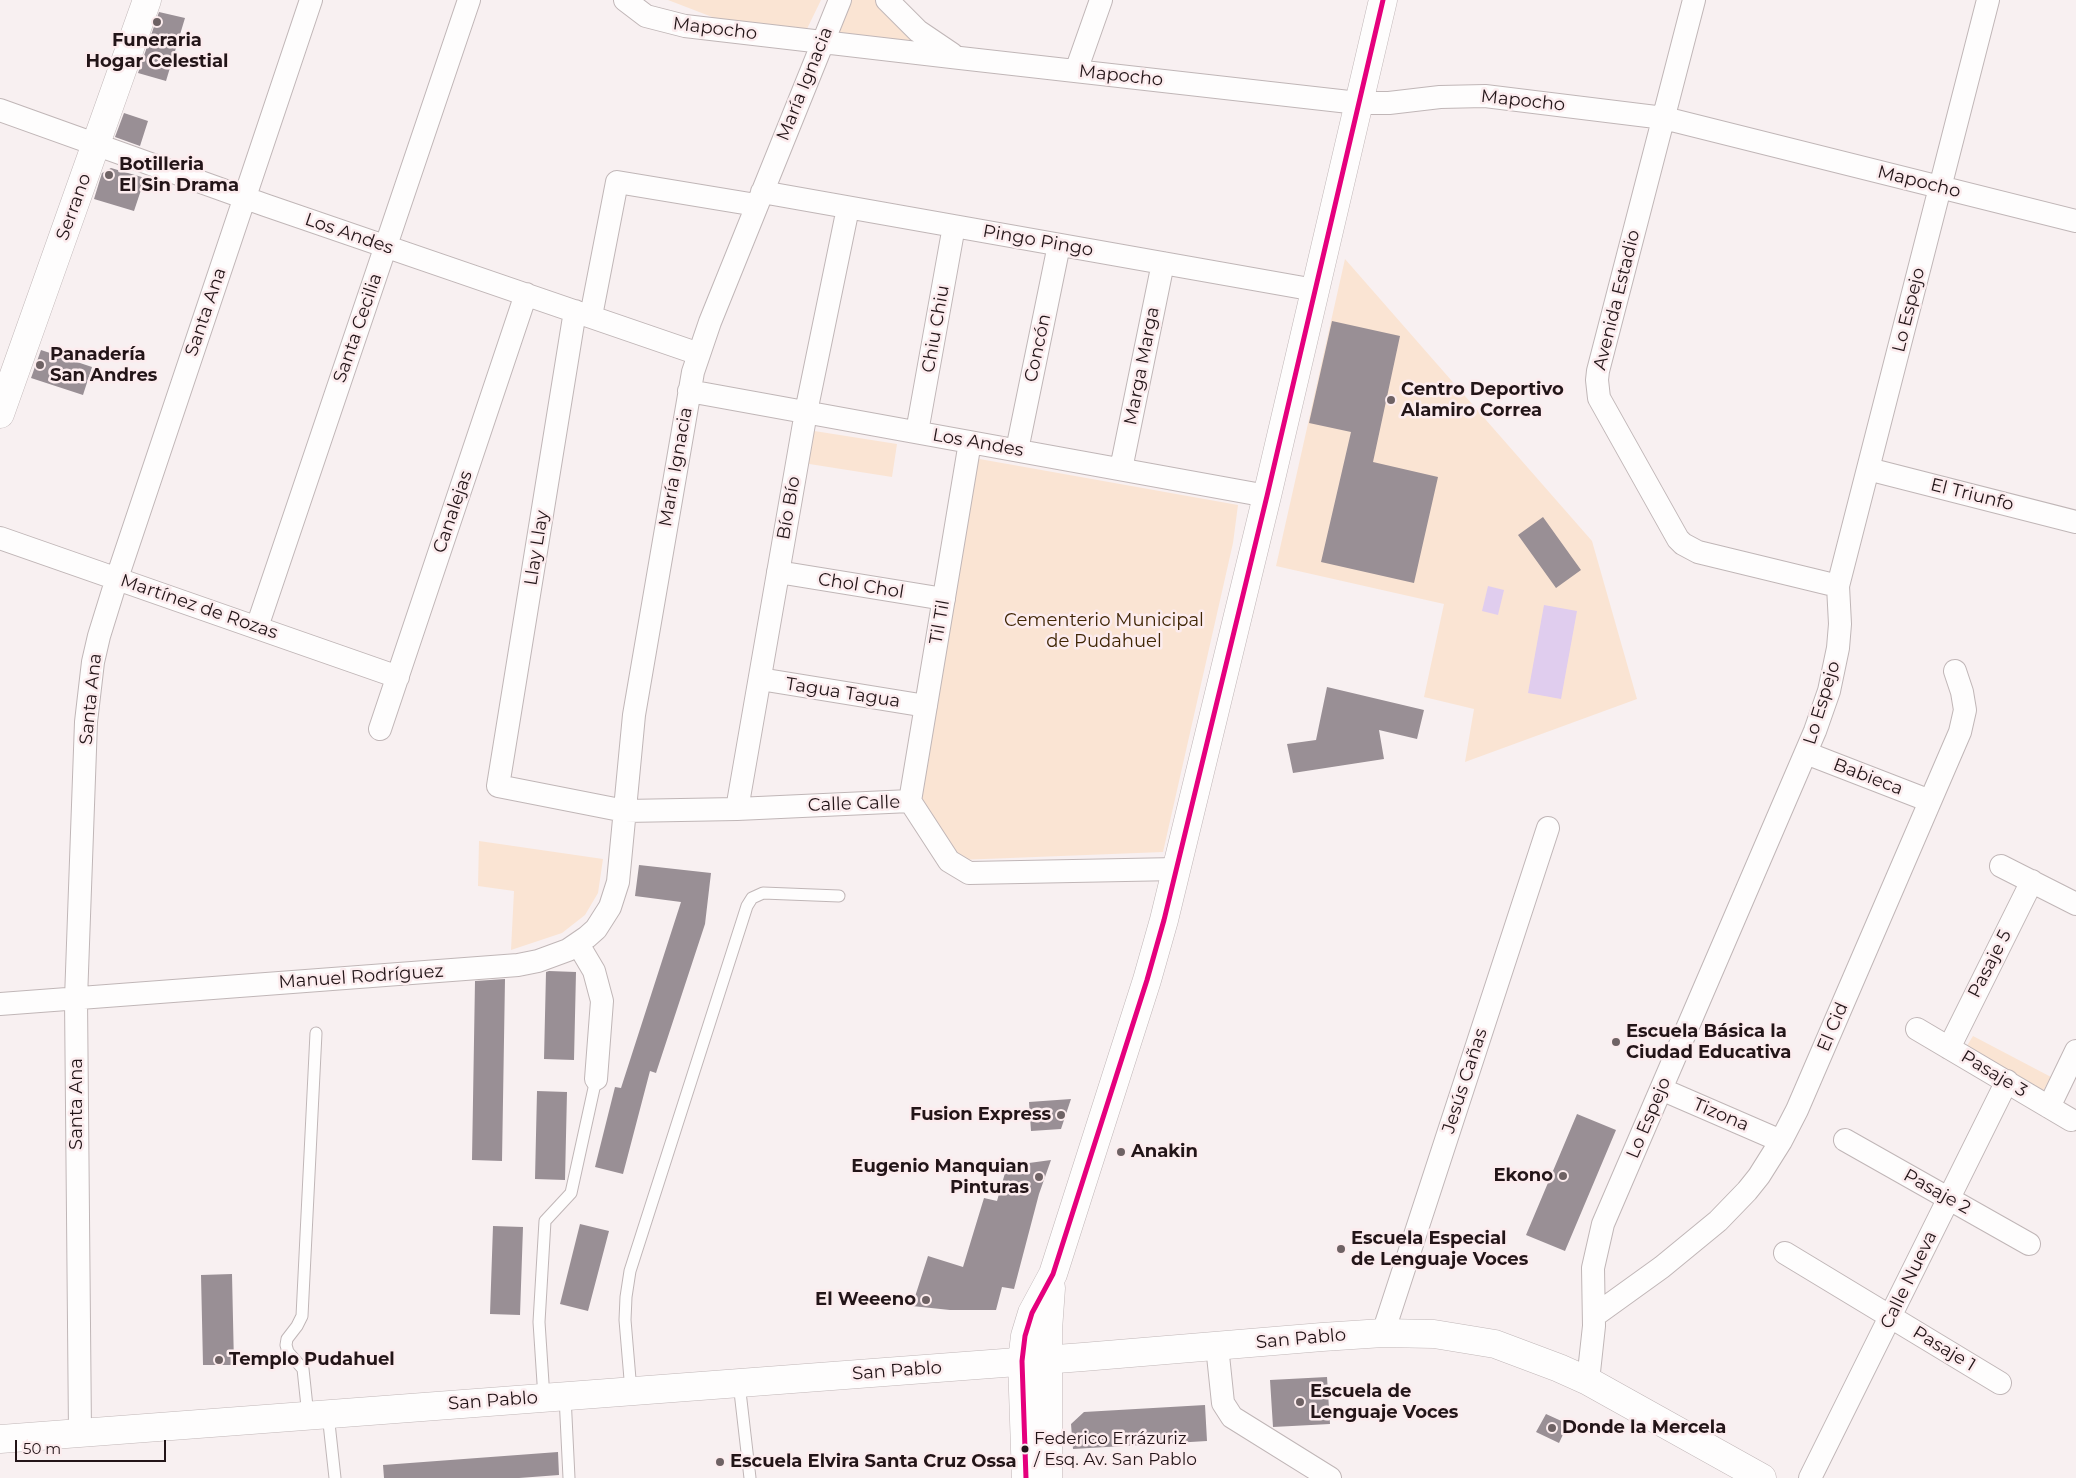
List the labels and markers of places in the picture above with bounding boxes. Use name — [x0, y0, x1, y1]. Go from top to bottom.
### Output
marker: Funeraria Hogar Celestial — [151, 16, 163, 28]
place label: Funeraria Hogar Celestial — [85, 30, 229, 72]
place label: Botilleria El Sin Drama — [119, 154, 239, 196]
marker: Botilleria El Sin Drama — [103, 169, 115, 181]
place label: Panadería San Andres — [50, 344, 157, 386]
marker: Panadería San Andres — [34, 359, 46, 371]
place label: Centro Deportivo Alamiro Correa — [1401, 379, 1564, 422]
marker: Centro Deportivo Alamiro Correa — [1385, 394, 1397, 406]
place label: Escuela Básica la Ciudad Educativa — [1626, 1021, 1791, 1064]
marker: Escuela Básica la Ciudad Educativa — [1610, 1036, 1622, 1048]
place label: Fusion Express — [910, 1104, 1051, 1126]
marker: Fusion Express — [1055, 1109, 1067, 1121]
place label: Anakin — [1131, 1141, 1198, 1163]
marker: Anakin — [1115, 1146, 1127, 1158]
place label: Eugenio Manquian Pinturas — [851, 1156, 1029, 1198]
place label: Ekono — [1493, 1165, 1553, 1187]
marker: Ekono — [1557, 1170, 1569, 1182]
marker: Eugenio Manquian Pinturas — [1033, 1171, 1045, 1183]
place label: Escuela Especial de Lenguaje Voces — [1351, 1228, 1528, 1270]
marker: Escuela Especial de Lenguaje Voces — [1335, 1243, 1347, 1255]
place label: El Weeeno — [815, 1289, 916, 1311]
marker: El Weeeno — [920, 1294, 932, 1306]
place label: Templo Pudahuel — [229, 1349, 395, 1371]
marker: Templo Pudahuel — [213, 1354, 225, 1366]
place label: Escuela de Lenguaje Voces — [1310, 1381, 1458, 1424]
marker: Escuela de Lenguaje Voces — [1294, 1396, 1306, 1408]
place label: Donde la Mercela — [1562, 1417, 1726, 1439]
marker: Donde la Mercela — [1546, 1422, 1558, 1434]
place label: Federico Errázuriz / Esq. Av. San Pablo — [1034, 1429, 1197, 1469]
marker: Federico Errázuriz / Esq. Av. San Pablo — [1020, 1444, 1030, 1454]
place label: Escuela Elvira Santa Cruz Ossa — [730, 1451, 1017, 1473]
marker: Escuela Elvira Santa Cruz Ossa — [714, 1456, 726, 1468]

